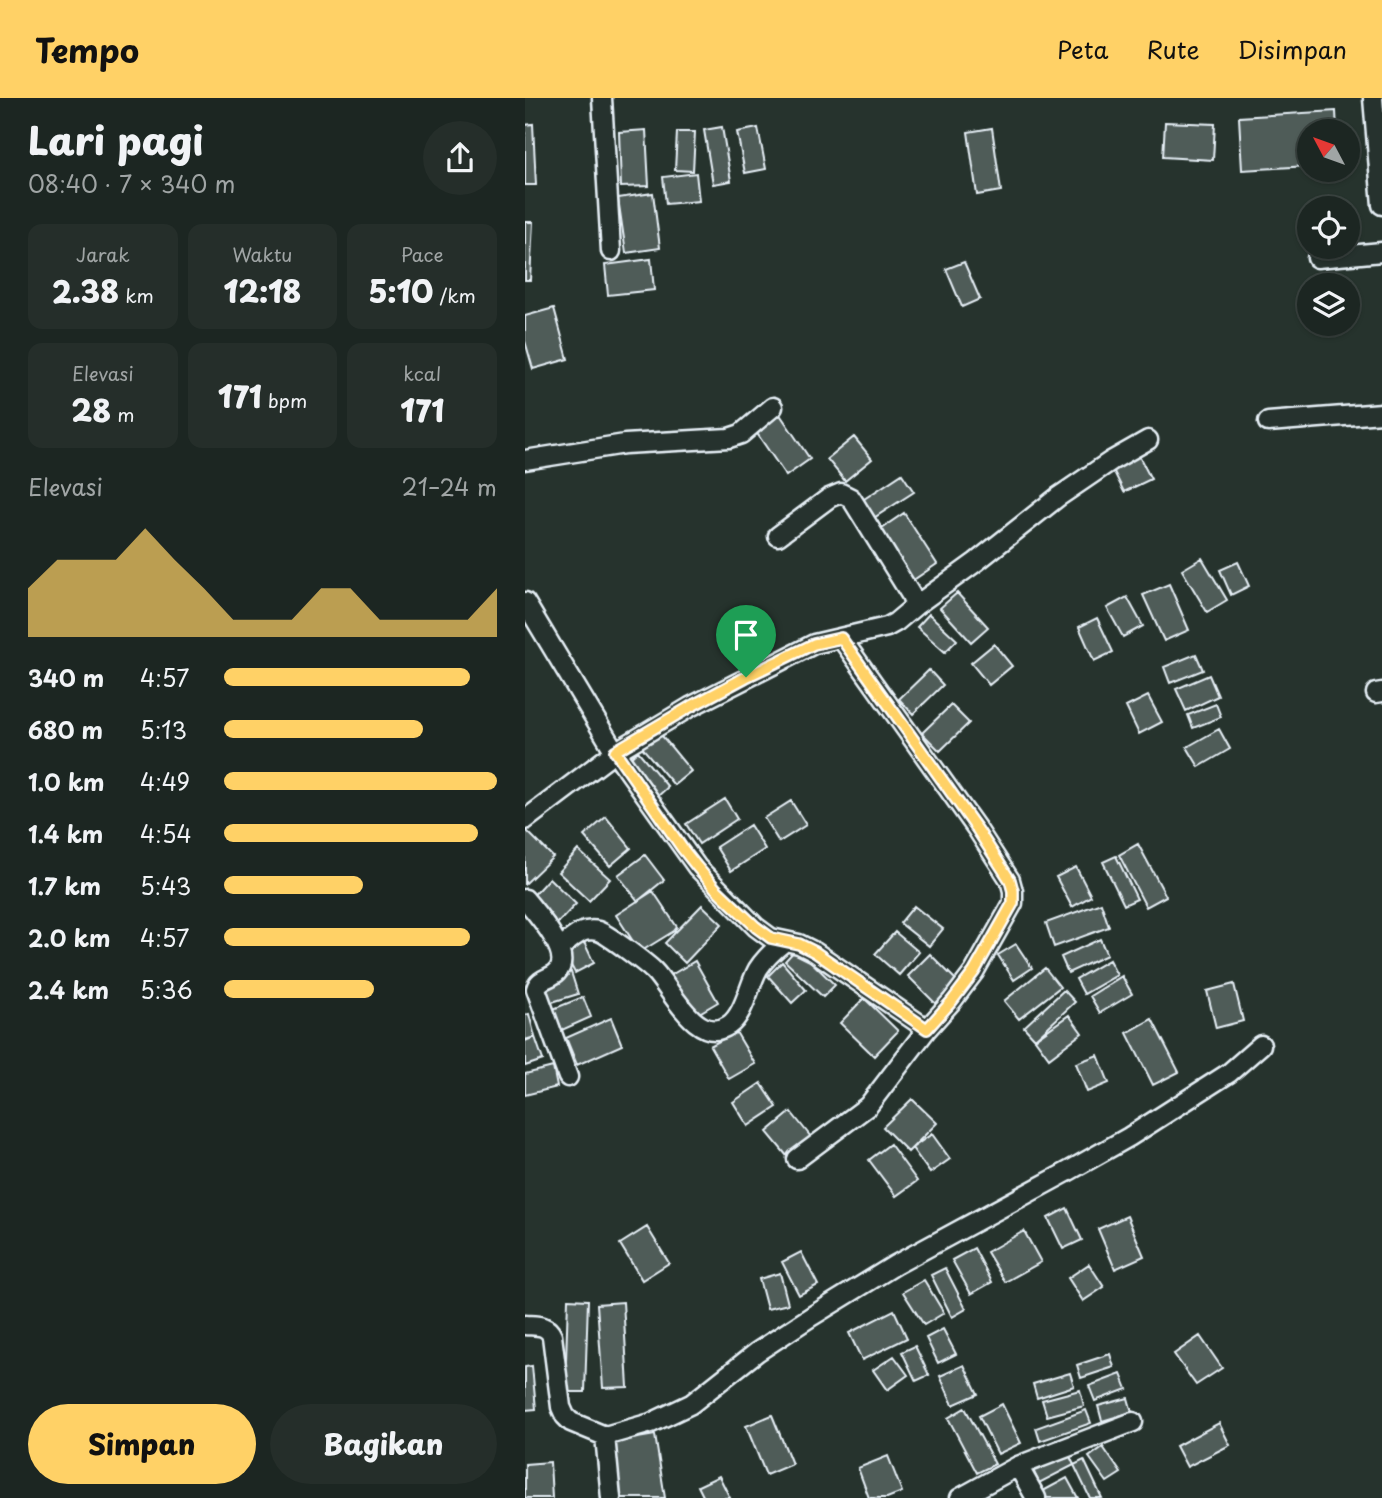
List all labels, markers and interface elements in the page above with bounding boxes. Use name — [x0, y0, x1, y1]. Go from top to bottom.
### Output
text: Tempo — [35, 24, 139, 74]
text: Peta — [1057, 31, 1109, 67]
text: Rute — [1147, 31, 1199, 67]
text: Disimpan — [1237, 31, 1347, 67]
text: Lari pagi — [28, 111, 204, 168]
north arrow — [1297, 119, 1360, 182]
map controls — [1297, 119, 1360, 336]
button: share — [423, 121, 497, 195]
text: 08:40 · 7 × 340 m — [28, 166, 235, 201]
button: locate — [1297, 196, 1360, 259]
text: Jarak — [76, 240, 130, 268]
text: Waktu — [233, 240, 292, 268]
text: Pace — [401, 240, 444, 268]
text: 2.38 — [52, 268, 119, 313]
text: 12:18 — [224, 268, 301, 313]
text: 5:10 — [368, 268, 433, 313]
button: layers — [1297, 273, 1360, 336]
text: km — [119, 281, 154, 309]
text: /km — [433, 281, 476, 309]
text: Elevasi — [72, 359, 134, 387]
text: kcal — [403, 359, 441, 387]
text: 171 — [218, 373, 262, 418]
text: bpm — [262, 386, 307, 414]
text: 28 — [71, 387, 111, 432]
text: 171 — [400, 387, 444, 432]
text: m — [111, 400, 135, 428]
text: Elevasi — [28, 469, 103, 504]
text: 21–24 m — [401, 469, 497, 504]
pin — [716, 605, 776, 677]
icon: arrive — [727, 616, 765, 654]
text: 340 m — [28, 660, 104, 695]
text: 4:57 — [140, 660, 189, 695]
text: 680 m — [28, 712, 103, 747]
text: 5:13 — [140, 712, 187, 747]
text: 1.0 km — [28, 764, 105, 799]
text: 4:49 — [140, 764, 190, 799]
text: 1.4 km — [28, 816, 103, 851]
text: 4:54 — [140, 816, 192, 851]
text: 1.7 km — [28, 868, 101, 903]
text: 5:43 — [140, 868, 191, 903]
text: 2.0 km — [28, 920, 110, 955]
text: 4:57 — [140, 920, 189, 955]
text: 2.4 km — [28, 972, 109, 1007]
text: 5:36 — [140, 972, 193, 1007]
button: Simpan — [28, 1404, 256, 1484]
button: Bagikan — [270, 1404, 497, 1484]

